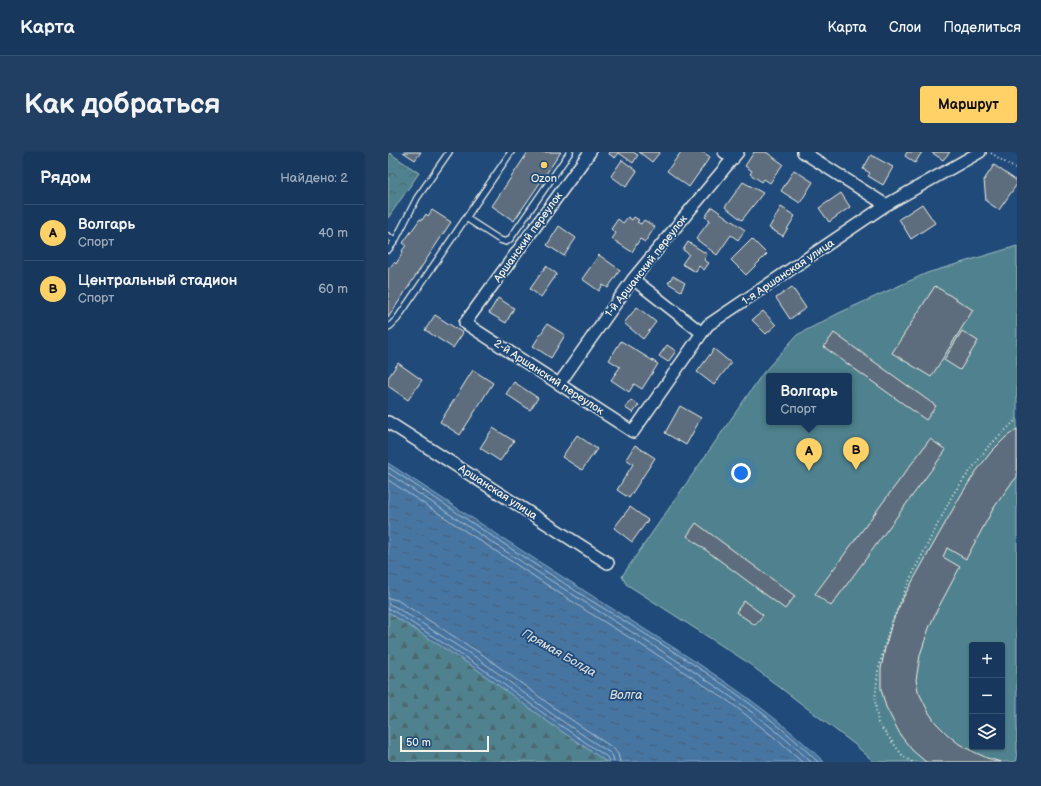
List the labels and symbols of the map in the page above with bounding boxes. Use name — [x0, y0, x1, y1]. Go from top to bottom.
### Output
marker: Ozon — [539, 160, 549, 170]
place label: Ozon — [531, 172, 557, 185]
street label: Аршанский переулок — [490, 189, 565, 286]
street label: 1-й Аршанский переулок — [602, 212, 690, 320]
street label: 1-я Аршанская улица — [739, 236, 837, 308]
street label: 2-й Аршанский переулок — [492, 337, 606, 417]
pin: B — [843, 437, 869, 470]
pin: A — [796, 438, 822, 471]
street label: Аршанская улица — [455, 461, 540, 523]
your location — [731, 463, 751, 483]
water label: Прямая Болда — [519, 626, 599, 680]
water label: Волга — [610, 688, 642, 703]
scale bar — [400, 734, 489, 753]

